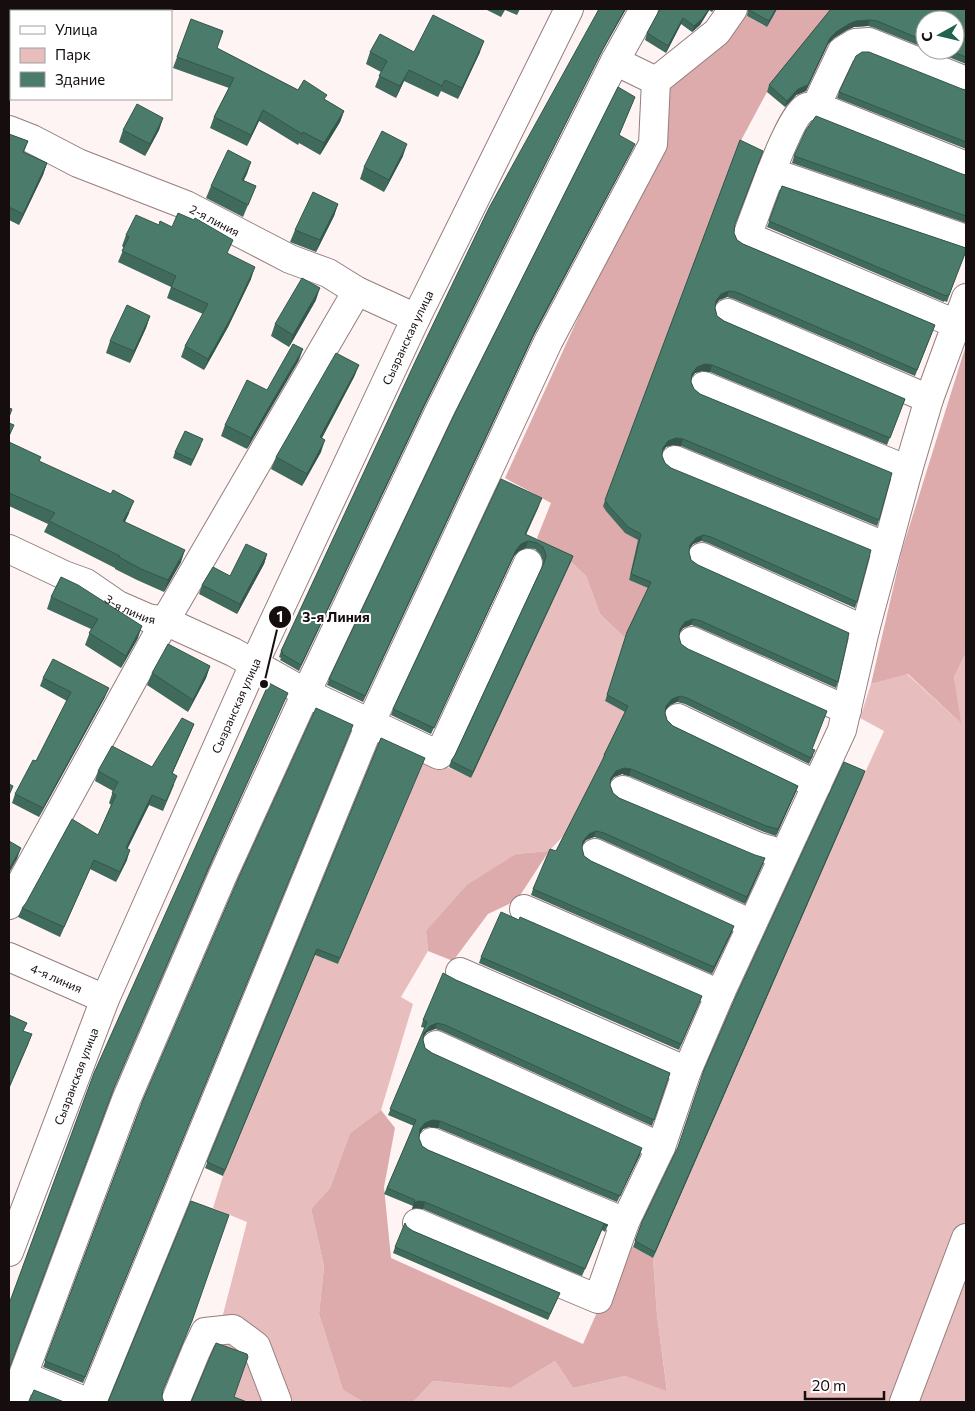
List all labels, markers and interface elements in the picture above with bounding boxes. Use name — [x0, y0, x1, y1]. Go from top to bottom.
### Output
legend — [10, 10, 172, 100]
north arrow — [915, 10, 965, 60]
text: Улица — [55, 20, 97, 38]
text: С — [918, 31, 936, 43]
text: Парк — [55, 45, 91, 63]
text: Здание — [55, 70, 105, 88]
street label: 2-я линия — [188, 201, 242, 239]
street label: Сызранская улица — [379, 288, 436, 387]
street label: 3-я линия — [102, 591, 157, 626]
callout: 3-я Линия — [268, 602, 380, 631]
text: 1 — [277, 607, 283, 625]
text: 3-я Линия — [302, 608, 370, 625]
street label: Сызранская улица — [208, 655, 263, 755]
street label: 4-я линия — [29, 960, 85, 995]
street label: Сызранская улица — [51, 1026, 100, 1127]
scale bar — [805, 1368, 884, 1400]
text: 20 m — [812, 1376, 846, 1394]

